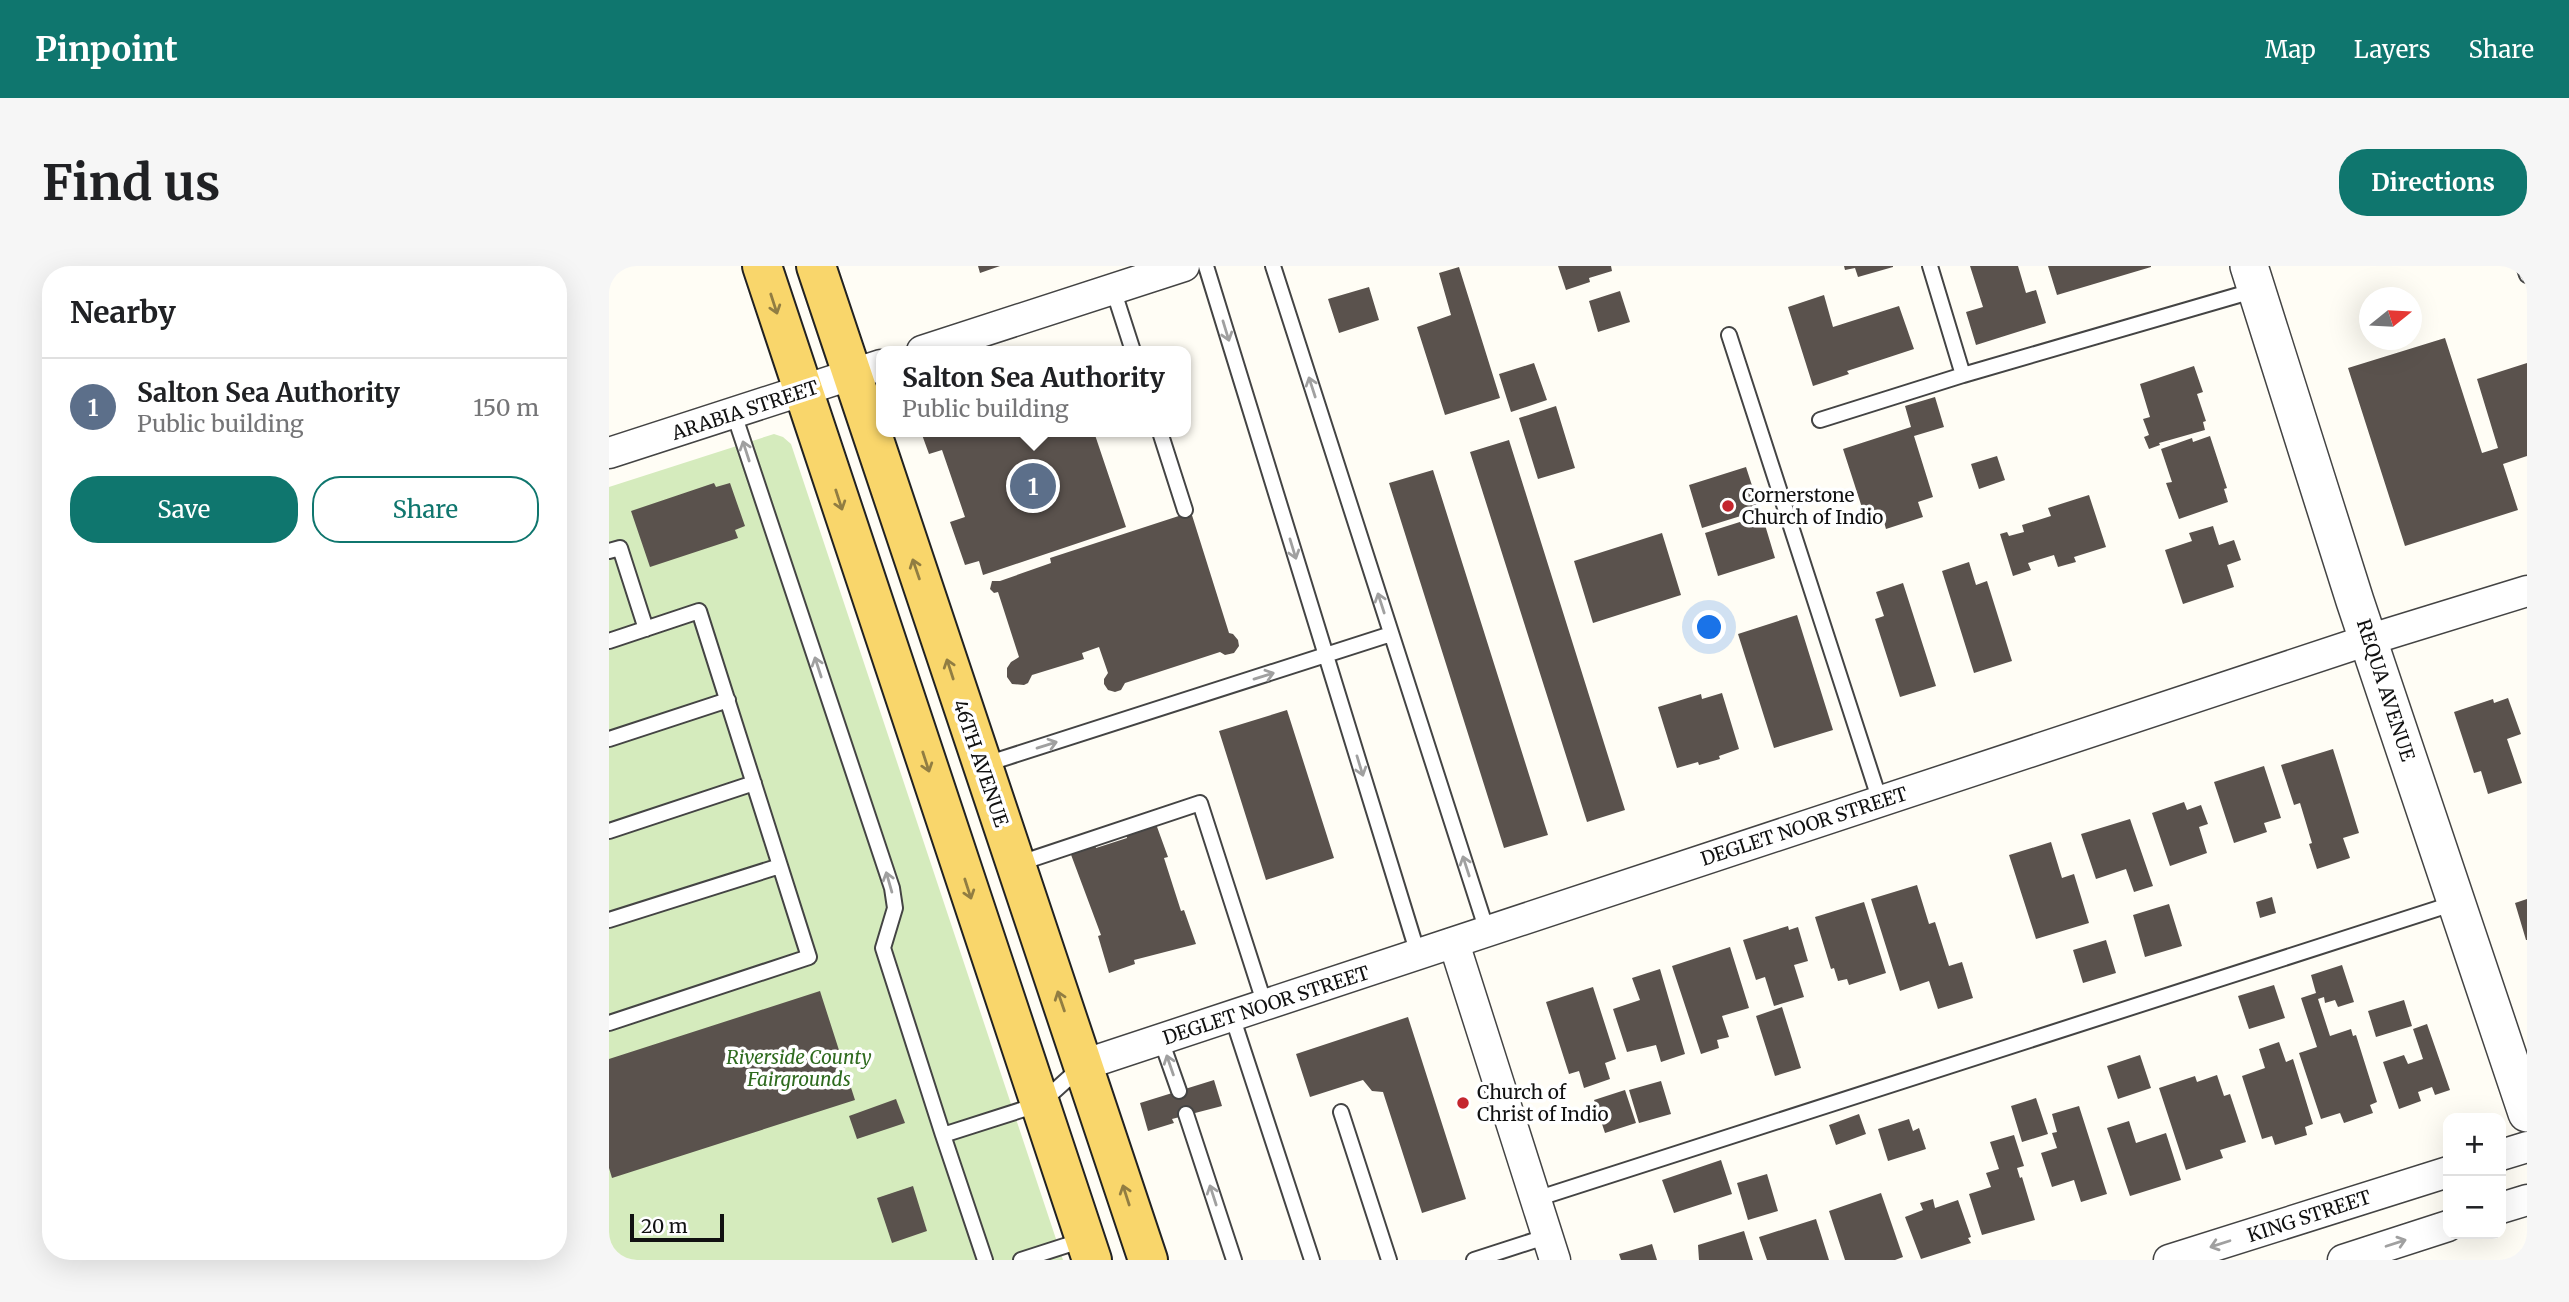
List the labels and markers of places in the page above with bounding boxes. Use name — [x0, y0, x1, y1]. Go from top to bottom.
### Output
pin: 1 — [1010, 460, 1056, 512]
place label: Cornerstone Church of Indio — [1742, 483, 1883, 529]
marker: Cornerstone Church of Indio — [1720, 498, 1736, 514]
place label: Church of Christ of Indio — [1477, 1080, 1609, 1126]
marker: Church of Christ of Indio — [1455, 1095, 1471, 1111]

